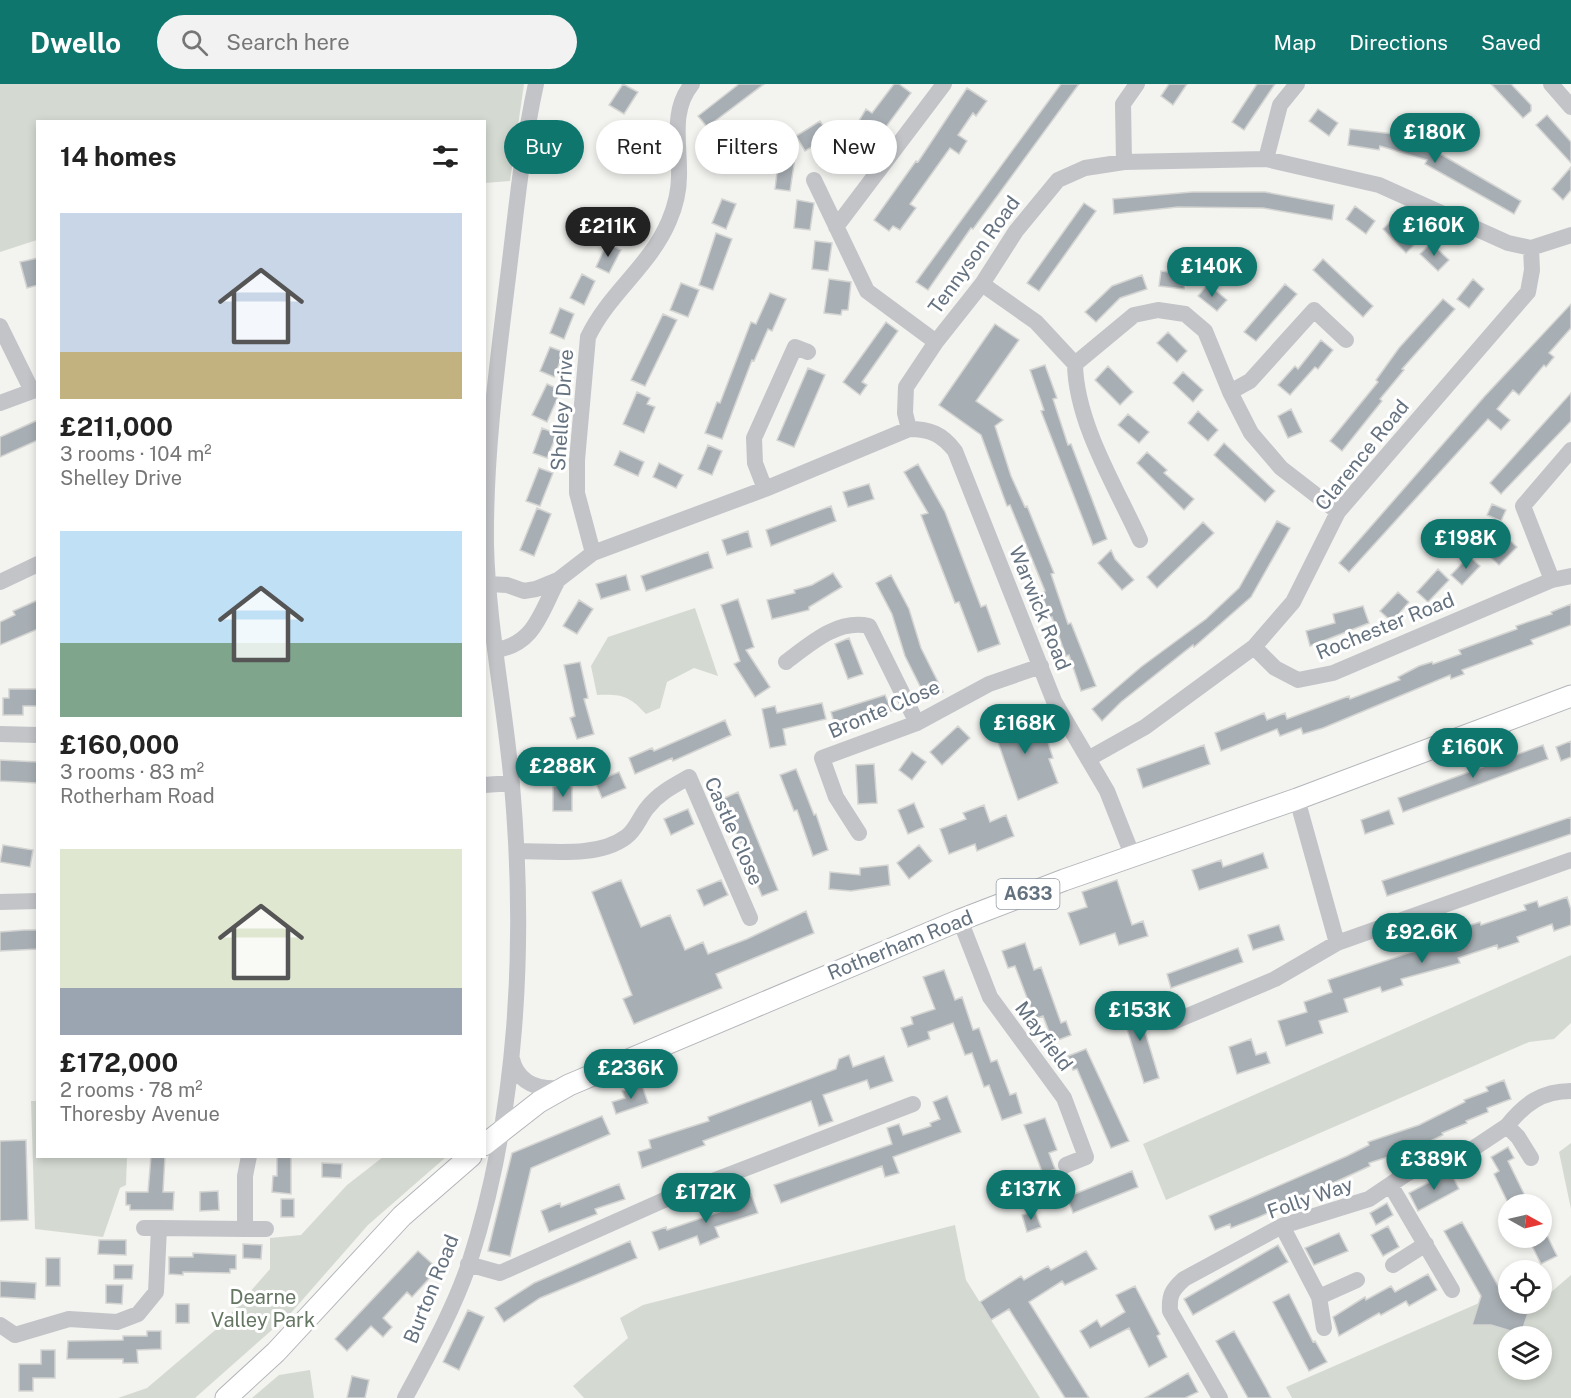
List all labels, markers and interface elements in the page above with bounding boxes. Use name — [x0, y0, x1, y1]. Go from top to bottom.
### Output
search box — [157, 15, 577, 69]
text: Dwello — [30, 26, 121, 59]
icon: search — [178, 26, 211, 59]
text: Search here — [226, 29, 350, 55]
text: Map — [1274, 30, 1316, 55]
text: Directions — [1349, 30, 1448, 55]
text: Saved — [1481, 30, 1541, 55]
pin: £180K — [1393, 113, 1477, 164]
chip: Buy — [504, 120, 584, 174]
chip: Rent — [596, 120, 683, 174]
chip: Filters — [695, 120, 799, 174]
chip: New — [811, 120, 897, 174]
text: £180K — [1404, 120, 1466, 144]
icon: filters — [429, 140, 462, 173]
text: 14 homes — [60, 141, 176, 172]
street label: Tennyson Road — [923, 191, 1025, 319]
pin: £160K — [1392, 206, 1476, 257]
pin: £211K — [566, 207, 650, 258]
text: £160K — [1403, 213, 1465, 237]
text: £211K — [579, 214, 637, 238]
pin: £140K — [1170, 247, 1254, 298]
icon: home — [207, 252, 315, 360]
text: £140K — [1181, 254, 1243, 278]
street label: Shelley Drive — [546, 348, 578, 472]
street label: Clarence Road — [1310, 395, 1414, 515]
text: £211,000 — [60, 411, 173, 442]
text: 3 rooms · 104 m² — [60, 442, 212, 466]
text: Shelley Drive — [60, 466, 182, 490]
pin: £198K — [1424, 519, 1508, 570]
text: £198K — [1435, 526, 1497, 550]
street label: Warwick Road — [1004, 542, 1076, 674]
icon: home — [207, 570, 315, 678]
street label: Rochester Road — [1312, 587, 1458, 665]
street label: Bronte Close — [825, 675, 943, 743]
pin: £168K — [983, 704, 1067, 755]
text: £168K — [994, 711, 1056, 735]
pin: £160K — [1431, 728, 1515, 779]
text: £160,000 — [60, 729, 179, 760]
text: £160K — [1442, 735, 1504, 759]
pin: £288K — [521, 747, 605, 798]
text: £288K — [530, 754, 596, 778]
text: 3 rooms · 83 m² — [60, 760, 204, 784]
street label: Castle Close — [699, 773, 769, 889]
text: Rotherham Road — [60, 784, 215, 808]
road number: A633 — [996, 879, 1060, 909]
icon: home — [207, 888, 315, 996]
street label: Rotherham Road — [824, 905, 976, 985]
pin: £92.6K — [1373, 913, 1471, 964]
text: £92.6K — [1386, 920, 1458, 944]
pin: £153K — [1098, 991, 1182, 1042]
street label: Mayfield — [1010, 997, 1078, 1075]
text: £153K — [1109, 998, 1171, 1022]
text: £172,000 — [60, 1047, 178, 1078]
pin: £236K — [589, 1049, 673, 1100]
text: £236K — [598, 1056, 664, 1080]
text: 2 rooms · 78 m² — [60, 1078, 203, 1102]
text: Thoresby Avenue — [60, 1102, 220, 1126]
pin: £389K — [1392, 1140, 1476, 1191]
text: £389K — [1400, 1147, 1468, 1171]
pin: £137K — [989, 1170, 1073, 1221]
street label: Folly Way — [1264, 1172, 1356, 1224]
pin: £172K — [664, 1173, 748, 1224]
text: £137K — [1000, 1177, 1062, 1201]
text: £172K — [675, 1180, 737, 1204]
north arrow — [1498, 1194, 1552, 1248]
map controls — [1498, 1194, 1552, 1380]
street label: Burton Road — [398, 1231, 464, 1347]
button: locate — [1498, 1260, 1552, 1314]
park label: Dearne Valley Park — [211, 1285, 315, 1332]
button: layers — [1498, 1326, 1552, 1380]

